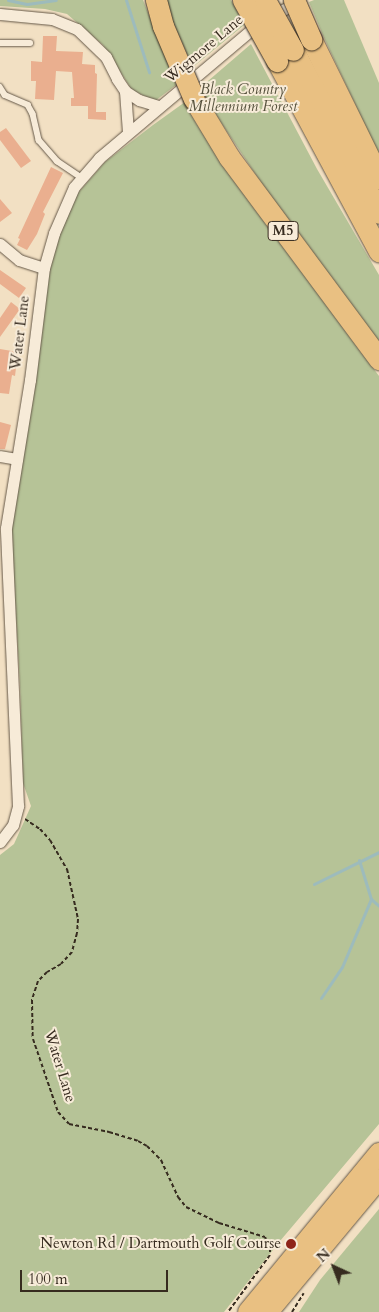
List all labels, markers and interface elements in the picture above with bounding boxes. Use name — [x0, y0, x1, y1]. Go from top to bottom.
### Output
street label: Wigmore Lane — [161, 11, 247, 87]
park label: Black Country Millennium Forest — [189, 80, 297, 115]
road number: M5 — [267, 220, 299, 242]
street label: Water Lane — [6, 295, 34, 371]
street label: Water Lane — [40, 1028, 80, 1104]
place label: Newton Rd / Dartmouth Golf Course — [40, 1235, 281, 1253]
marker: Newton Rd / Dartmouth Golf Course — [285, 1238, 297, 1250]
north arrow — [309, 1242, 359, 1292]
text: N — [313, 1245, 334, 1267]
scale bar — [22, 1260, 170, 1292]
text: 100 m — [28, 1269, 68, 1289]

